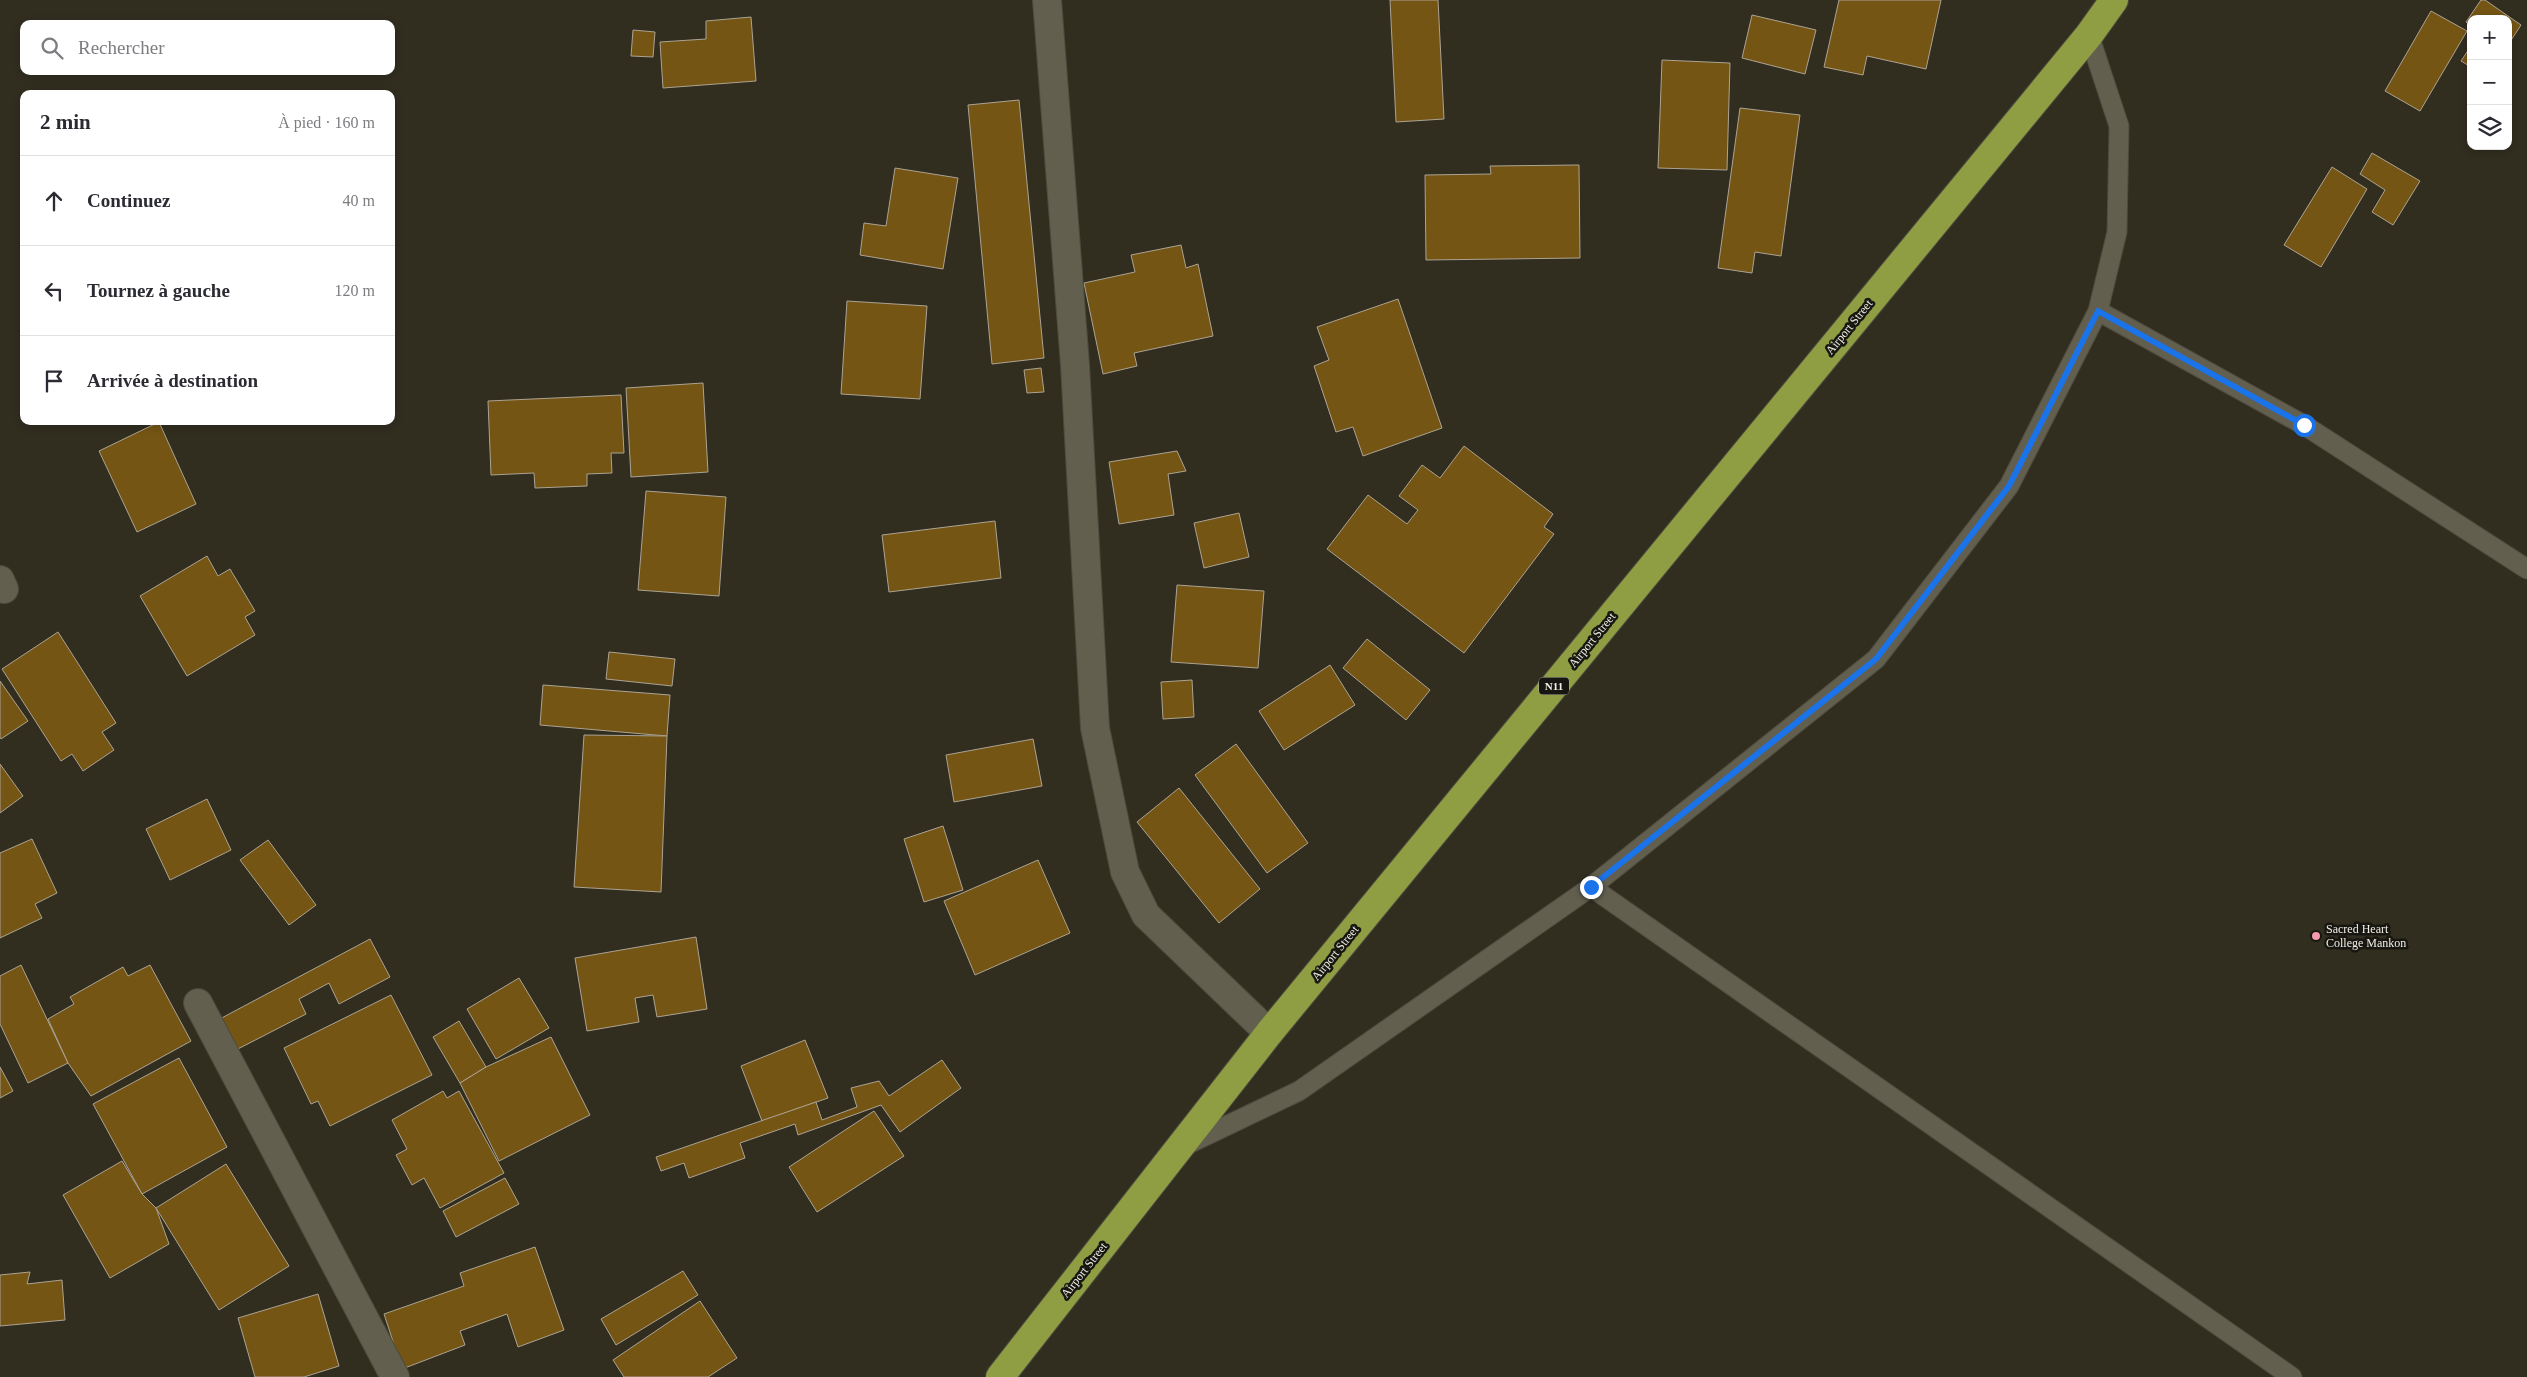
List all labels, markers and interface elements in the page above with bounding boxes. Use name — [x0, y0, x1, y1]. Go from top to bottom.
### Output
map controls — [2467, 15, 2512, 150]
button: + — [2467, 15, 2512, 60]
search box — [20, 20, 395, 75]
icon: search — [38, 34, 66, 62]
text: Rechercher — [78, 37, 165, 58]
button: − — [2467, 60, 2512, 105]
button: layers — [2467, 105, 2512, 150]
text: 2 min — [40, 110, 91, 134]
text: À pied · 160 m — [278, 114, 375, 131]
icon: ahead — [40, 187, 68, 215]
text: Continuez — [87, 190, 170, 211]
text: 40 m — [343, 192, 375, 209]
icon: left — [40, 277, 68, 305]
text: Tournez à gauche — [87, 280, 230, 301]
text: 120 m — [335, 282, 375, 299]
street label: Airport Street — [1823, 296, 1876, 357]
icon: arrive — [40, 367, 68, 395]
text: Arrivée à destination — [87, 370, 258, 391]
route start — [2293, 414, 2316, 437]
street label: Airport Street — [1566, 609, 1619, 670]
road number: N11 — [1539, 678, 1569, 694]
route end — [1580, 876, 1603, 899]
street label: Airport Street — [1309, 922, 1362, 983]
place label: Sacred Heart College Mankon — [2326, 922, 2406, 950]
marker: Sacred Heart College Mankon — [2310, 930, 2322, 942]
street label: Airport Street — [1058, 1239, 1110, 1300]

